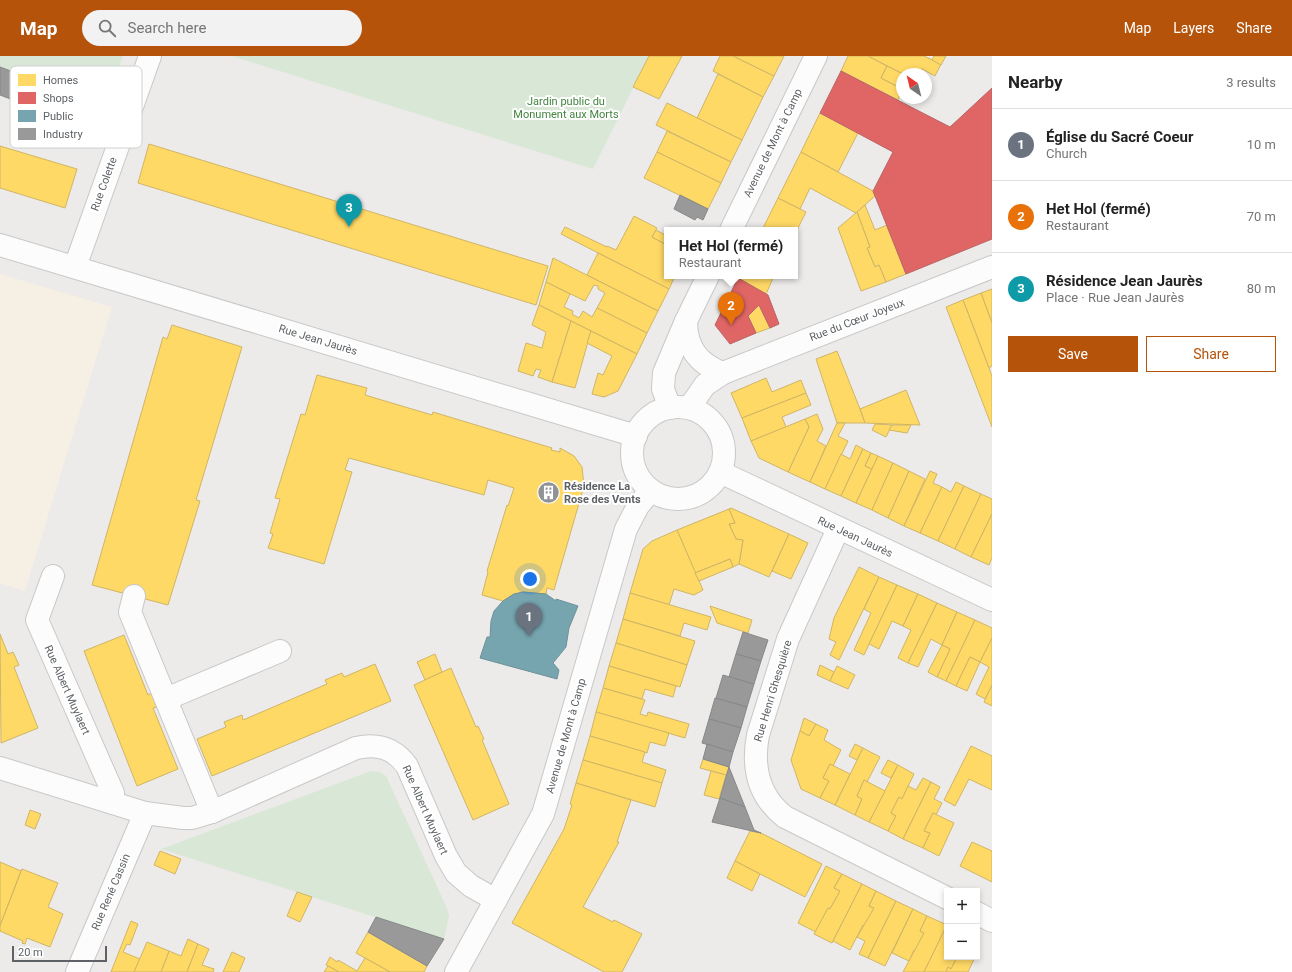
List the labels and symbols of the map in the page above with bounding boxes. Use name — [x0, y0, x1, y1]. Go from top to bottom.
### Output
legend — [10, 66, 142, 148]
north arrow — [896, 68, 932, 104]
text: Homes — [43, 74, 79, 87]
street label: Avenue de Mont à Camp — [741, 86, 805, 200]
text: Shops — [43, 92, 74, 105]
park label: Jardin public du Monument aux Morts — [513, 95, 619, 121]
text: Public — [43, 110, 74, 123]
text: Industry — [43, 128, 83, 141]
street label: Rue Colette — [88, 155, 120, 213]
pin: 3 — [336, 194, 362, 227]
pin: 2 — [718, 292, 744, 325]
street label: Rue du Cœur Joyeux — [808, 296, 907, 344]
street label: Rue Jean Jaurès — [277, 322, 359, 358]
building icon: Résidence La Rose des Vents — [535, 479, 561, 505]
place label: Résidence La Rose des Vents — [564, 480, 641, 506]
street label: Rue Jean Jaurès — [815, 514, 895, 560]
your location — [520, 569, 540, 589]
pin: 1 — [516, 603, 542, 636]
street label: Rue Henri Ghesquière — [751, 638, 795, 743]
street label: Rue Albert Muylaert — [41, 643, 93, 737]
street label: Avenue de Mont à Camp — [543, 677, 589, 795]
street label: Rue Albert Muylaert — [399, 763, 451, 857]
street label: Rue René Cassin — [89, 852, 133, 932]
scale bar — [12, 944, 107, 963]

